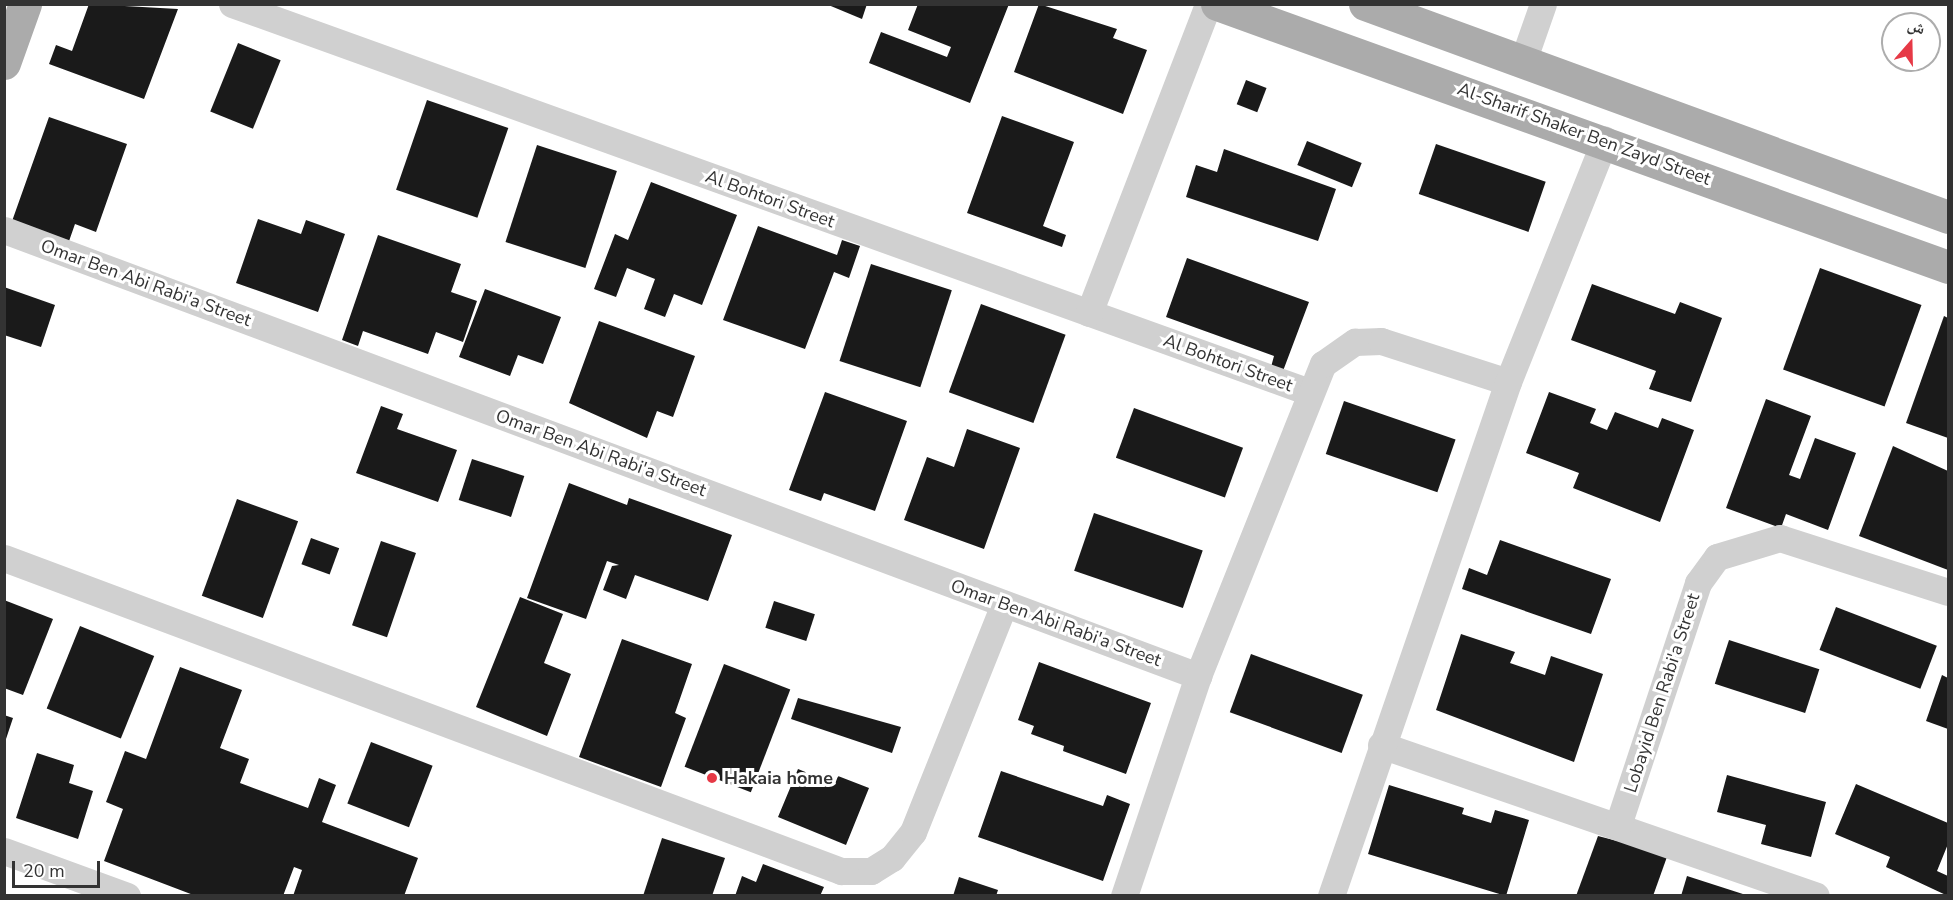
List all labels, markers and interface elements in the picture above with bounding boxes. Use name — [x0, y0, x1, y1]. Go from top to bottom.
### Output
north arrow — [1881, 12, 1941, 72]
text: ش — [1905, 14, 1928, 40]
street label: Al-Sharif Shaker Ben Zayd Street — [1455, 78, 1713, 190]
street label: Al Bohtori Street — [702, 166, 838, 232]
street label: Omar Ben Abi Rabi'a Street — [38, 235, 254, 331]
street label: Al Bohtori Street — [1160, 330, 1296, 396]
street label: Omar Ben Abi Rabi'a Street — [493, 405, 709, 501]
street label: Omar Ben Abi Rabi'a Street — [948, 575, 1164, 671]
street label: Lobayid Ben Rabi'a Street — [1620, 591, 1704, 795]
place label: Hakaia home — [724, 767, 833, 789]
marker: Hakaia home — [705, 771, 719, 785]
scale bar — [15, 849, 104, 887]
text: 20 m — [23, 859, 65, 883]

